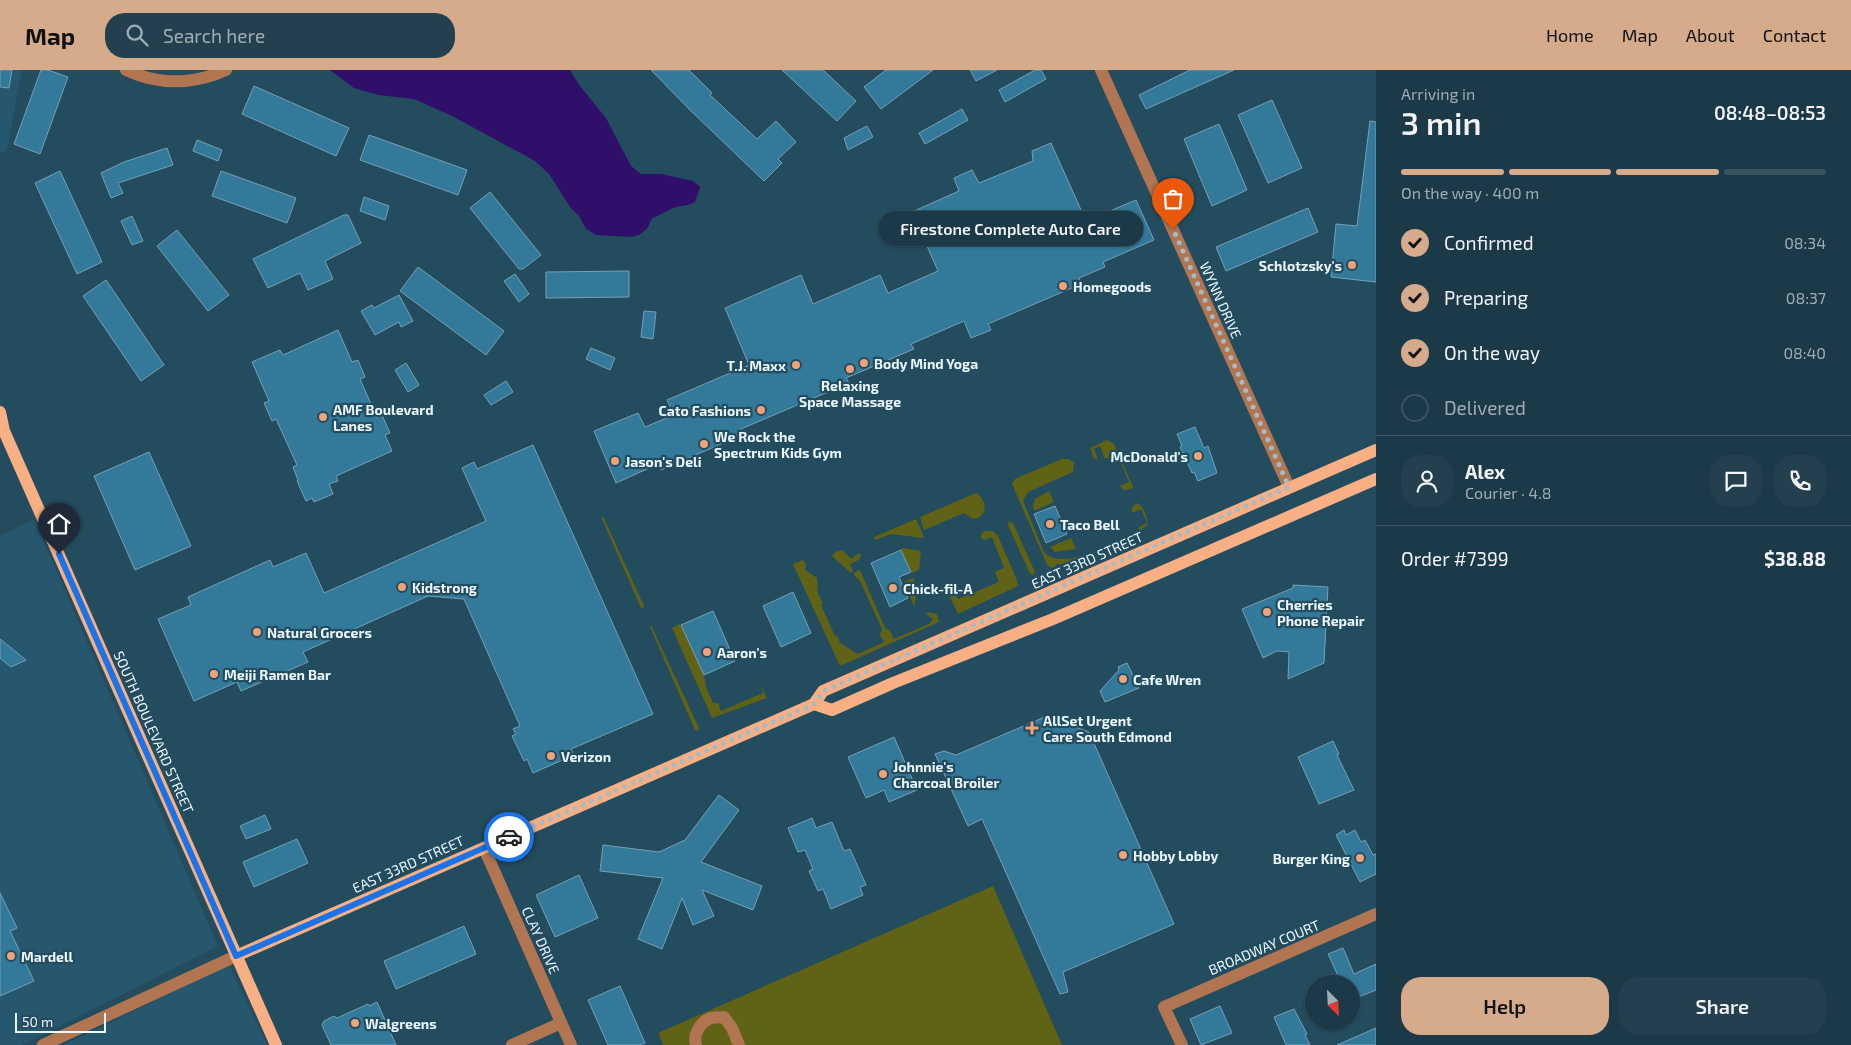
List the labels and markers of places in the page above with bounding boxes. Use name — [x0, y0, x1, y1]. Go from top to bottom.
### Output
pin — [1152, 178, 1194, 229]
callout: Firestone Complete Auto Care — [878, 212, 1143, 246]
place label: Schlotzsky's — [1259, 257, 1342, 274]
marker: Schlotzsky's — [1346, 259, 1358, 271]
place label: Homegoods — [1073, 278, 1152, 295]
marker: Homegoods — [1057, 280, 1069, 292]
place label: Body Mind Yoga — [874, 355, 978, 372]
place label: T.J. Maxx — [727, 357, 786, 374]
marker: Body Mind Yoga — [858, 357, 870, 369]
marker: T.J. Maxx — [790, 359, 802, 371]
marker: Relaxing Space Massage — [844, 363, 856, 375]
place label: Relaxing Space Massage — [799, 377, 901, 410]
place label: AMF Boulevard Lanes — [333, 401, 434, 434]
place label: Cato Fashions — [658, 402, 751, 419]
marker: Cato Fashions — [755, 404, 767, 416]
marker: AMF Boulevard Lanes — [317, 411, 329, 423]
place label: We Rock the Spectrum Kids Gym — [714, 428, 842, 461]
marker: We Rock the Spectrum Kids Gym — [698, 438, 710, 450]
place label: McDonald's — [1110, 448, 1188, 465]
marker: McDonald's — [1192, 450, 1204, 462]
place label: Jason's Deli — [625, 453, 702, 470]
marker: Jason's Deli — [609, 455, 621, 467]
pin — [38, 503, 80, 554]
place label: Taco Bell — [1060, 516, 1120, 533]
marker: Taco Bell — [1044, 518, 1056, 530]
place label: Kidstrong — [412, 579, 477, 596]
place label: Chick-fil-A — [903, 580, 973, 597]
marker: Kidstrong — [396, 581, 408, 593]
marker: Chick-fil-A — [887, 582, 899, 594]
place label: Cherries Phone Repair — [1277, 596, 1365, 629]
marker: Cherries Phone Repair — [1261, 606, 1273, 618]
place label: Natural Grocers — [267, 624, 372, 641]
marker: Natural Grocers — [251, 626, 263, 638]
place label: Aaron's — [717, 644, 767, 661]
marker: Aaron's — [701, 646, 713, 658]
place label: Meiji Ramen Bar — [224, 666, 331, 683]
marker: Meiji Ramen Bar — [208, 668, 220, 680]
place label: Cafe Wren — [1133, 671, 1201, 688]
marker: Cafe Wren — [1117, 673, 1129, 685]
place label: AllSet Urgent Care South Edmond — [1043, 712, 1172, 745]
marker: AllSet Urgent Care South Edmond — [1025, 721, 1039, 735]
place label: Verizon — [561, 748, 611, 765]
marker: Verizon — [545, 750, 557, 762]
place label: Johnnie's Charcoal Broiler — [893, 758, 999, 791]
marker: Johnnie's Charcoal Broiler — [877, 768, 889, 780]
place label: Hobby Lobby — [1133, 847, 1218, 864]
marker: Hobby Lobby — [1117, 849, 1129, 861]
place label: Burger King — [1273, 850, 1350, 867]
marker: Burger King — [1354, 852, 1366, 864]
place label: Mardell — [21, 948, 74, 965]
marker: Mardell — [5, 950, 17, 962]
place label: Walgreens — [365, 1015, 437, 1032]
marker: Walgreens — [349, 1017, 361, 1029]

